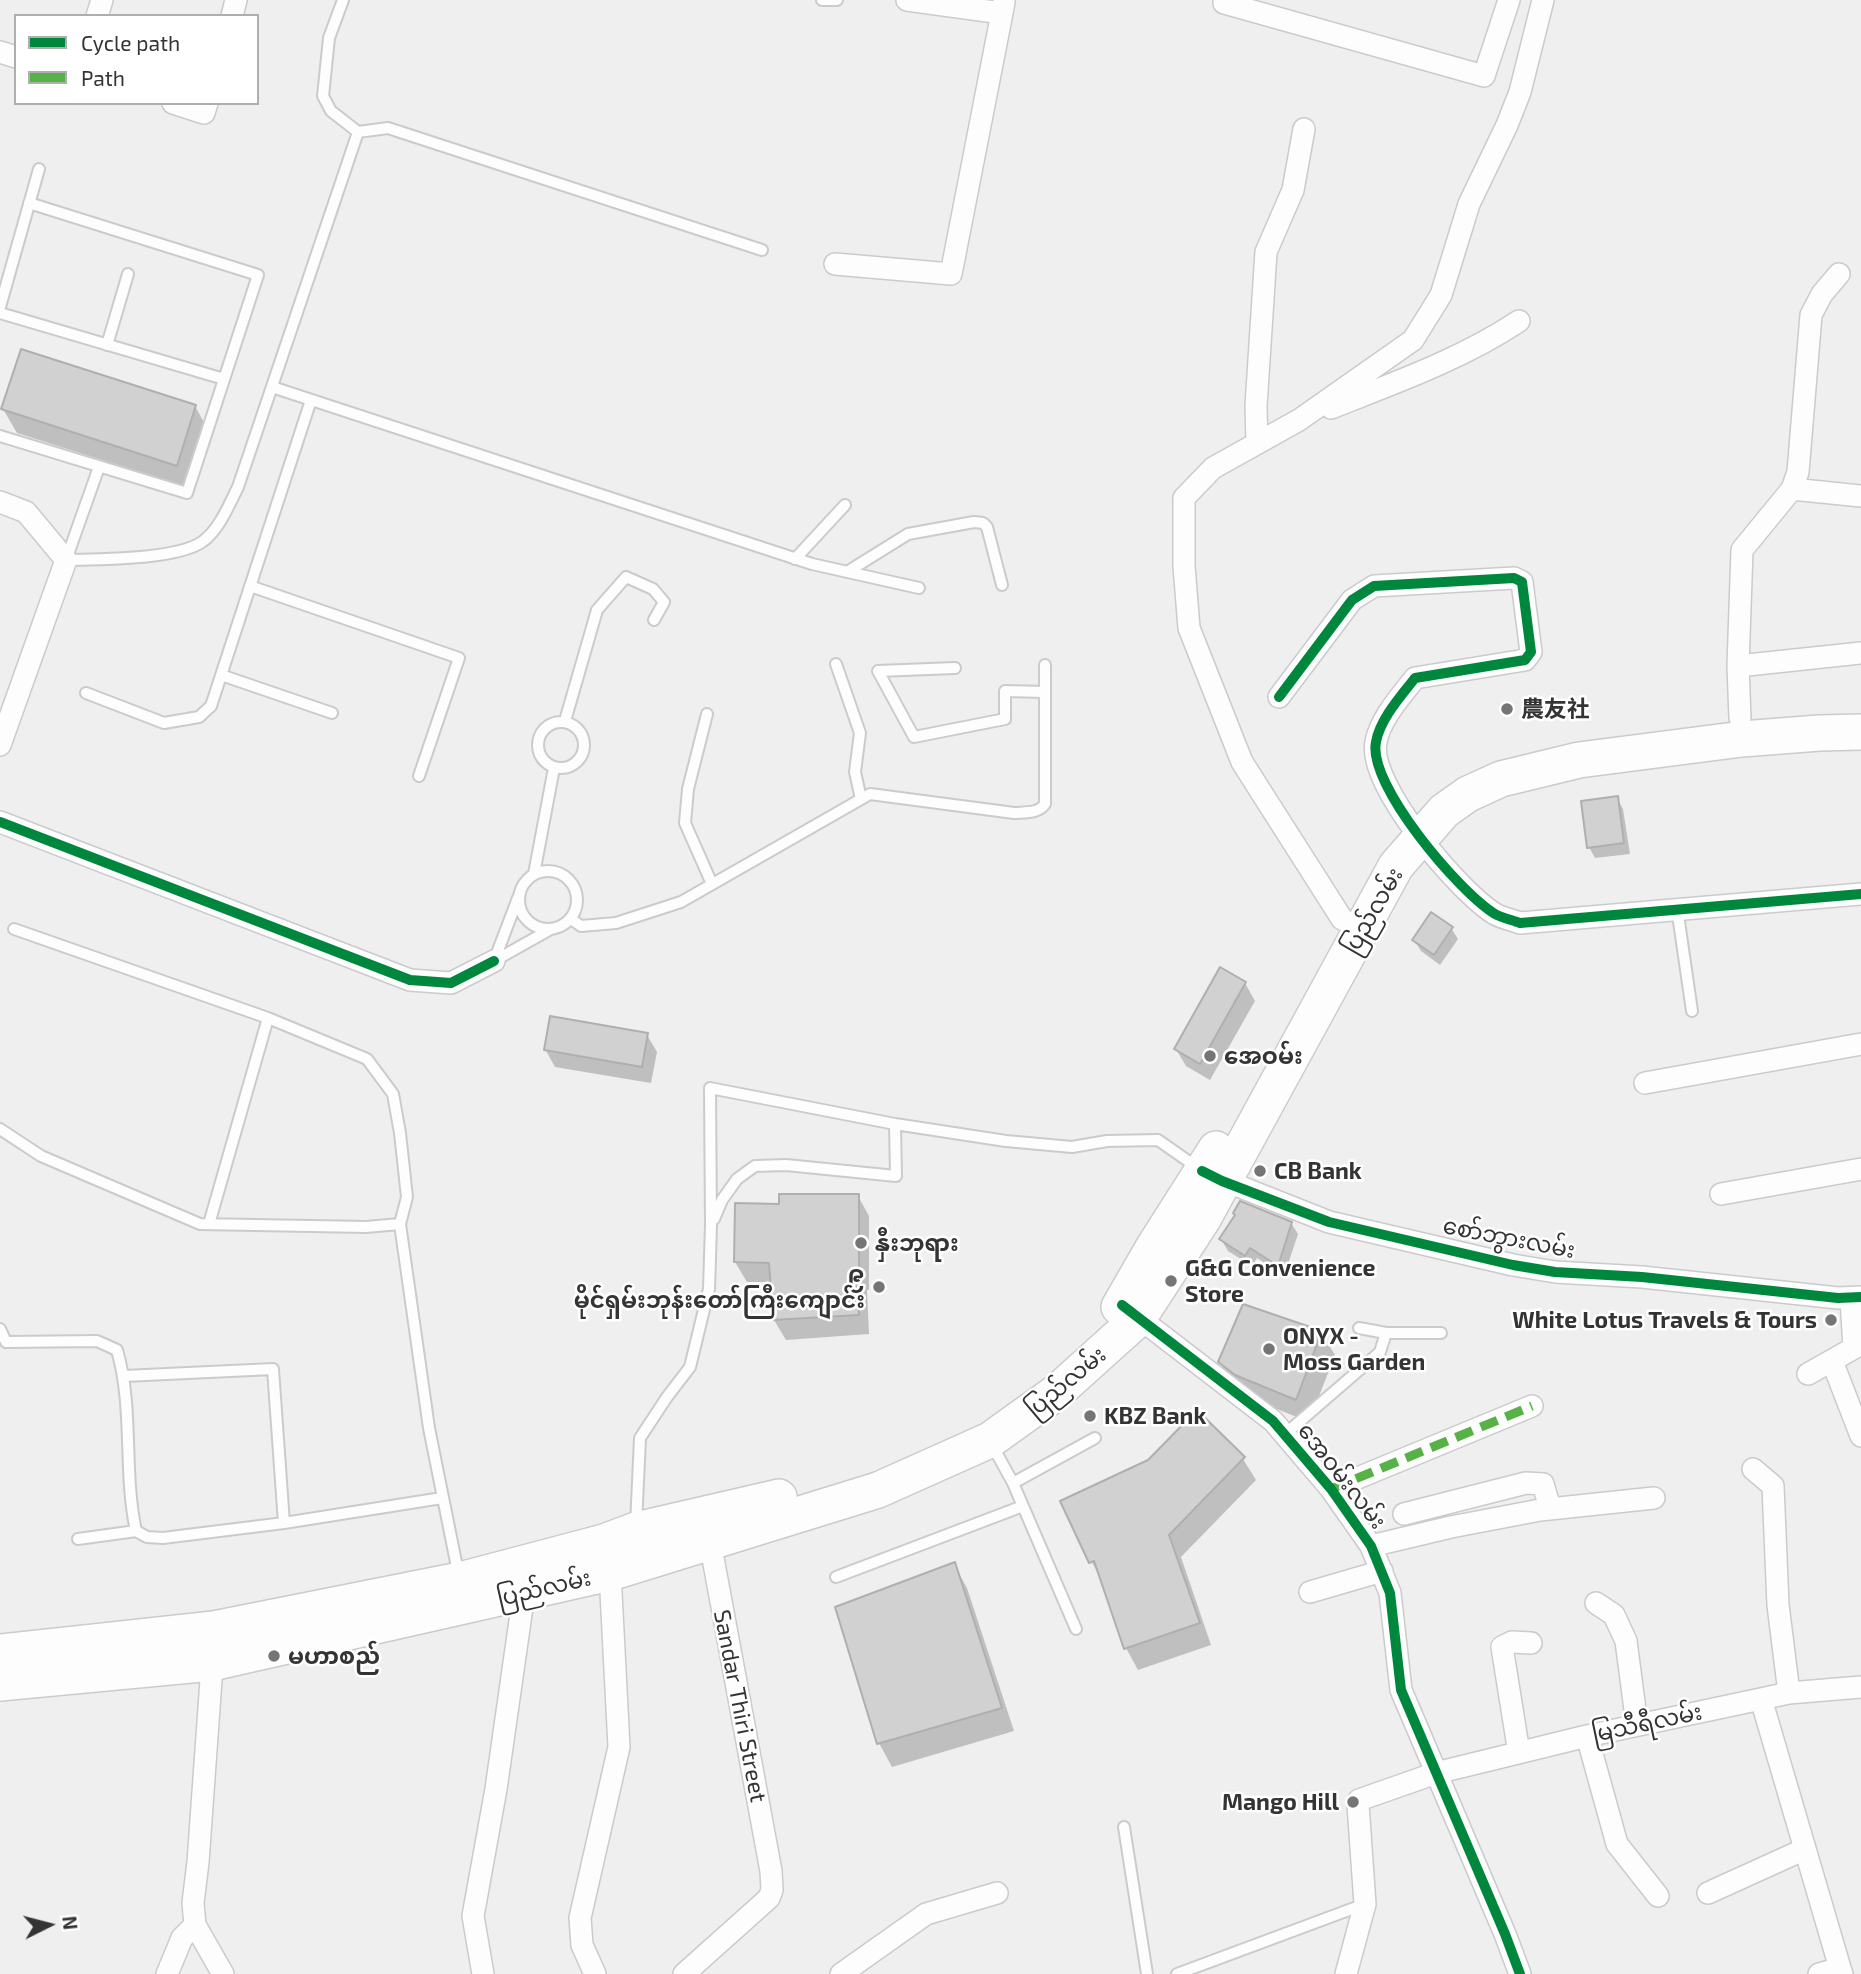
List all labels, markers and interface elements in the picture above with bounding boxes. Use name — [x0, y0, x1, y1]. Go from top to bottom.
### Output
legend — [14, 14, 259, 105]
text: Cycle path — [81, 30, 180, 55]
text: Path — [81, 65, 125, 90]
place label: 農友社 — [1521, 695, 1590, 723]
marker: 農友社 — [1499, 701, 1515, 717]
street label: ပြည်လမ်း — [1337, 863, 1409, 959]
place label: အေဝမ်း — [1224, 1042, 1303, 1070]
marker: အေဝမ်း — [1202, 1048, 1218, 1064]
place label: CB Bank — [1274, 1157, 1362, 1185]
marker: CB Bank — [1252, 1163, 1268, 1179]
street label: စော်ဘွားလမ်း — [1441, 1212, 1577, 1264]
place label: နှီးဘုရား — [875, 1229, 959, 1257]
marker: နှီးဘုရား — [853, 1235, 869, 1251]
place label: G&G Convenience Store — [1185, 1254, 1376, 1308]
place label: ၉ မိုင်ရှမ်းဘုန်းတော်ကြီးကျောင်း — [574, 1260, 865, 1314]
marker: G&G Convenience Store — [1163, 1273, 1179, 1289]
marker: ၉ မိုင်ရှမ်းဘုန်းတော်ကြီးကျောင်း — [871, 1279, 887, 1295]
place label: White Lotus Travels & Tours — [1512, 1306, 1817, 1334]
marker: White Lotus Travels & Tours — [1823, 1312, 1839, 1328]
place label: ONYX - Moss Garden — [1283, 1322, 1425, 1376]
street label: ပြည်လမ်း — [1020, 1341, 1112, 1423]
marker: ONYX - Moss Garden — [1261, 1341, 1277, 1357]
place label: KBZ Bank — [1104, 1402, 1206, 1430]
marker: KBZ Bank — [1082, 1408, 1098, 1424]
street label: အေဝမ်းလမ်း — [1292, 1417, 1392, 1535]
street label: ပြည်လမ်း — [494, 1564, 594, 1612]
street label: Sandar Thiri Street — [708, 1607, 772, 1805]
place label: မဟာစည် — [288, 1642, 380, 1670]
marker: မဟာစည် — [266, 1648, 282, 1664]
street label: မြသီရီလမ်း — [1589, 1698, 1705, 1748]
place label: Mango Hill — [1222, 1788, 1339, 1816]
marker: Mango Hill — [1345, 1794, 1361, 1810]
north arrow — [14, 1890, 84, 1960]
text: N — [58, 1915, 83, 1931]

